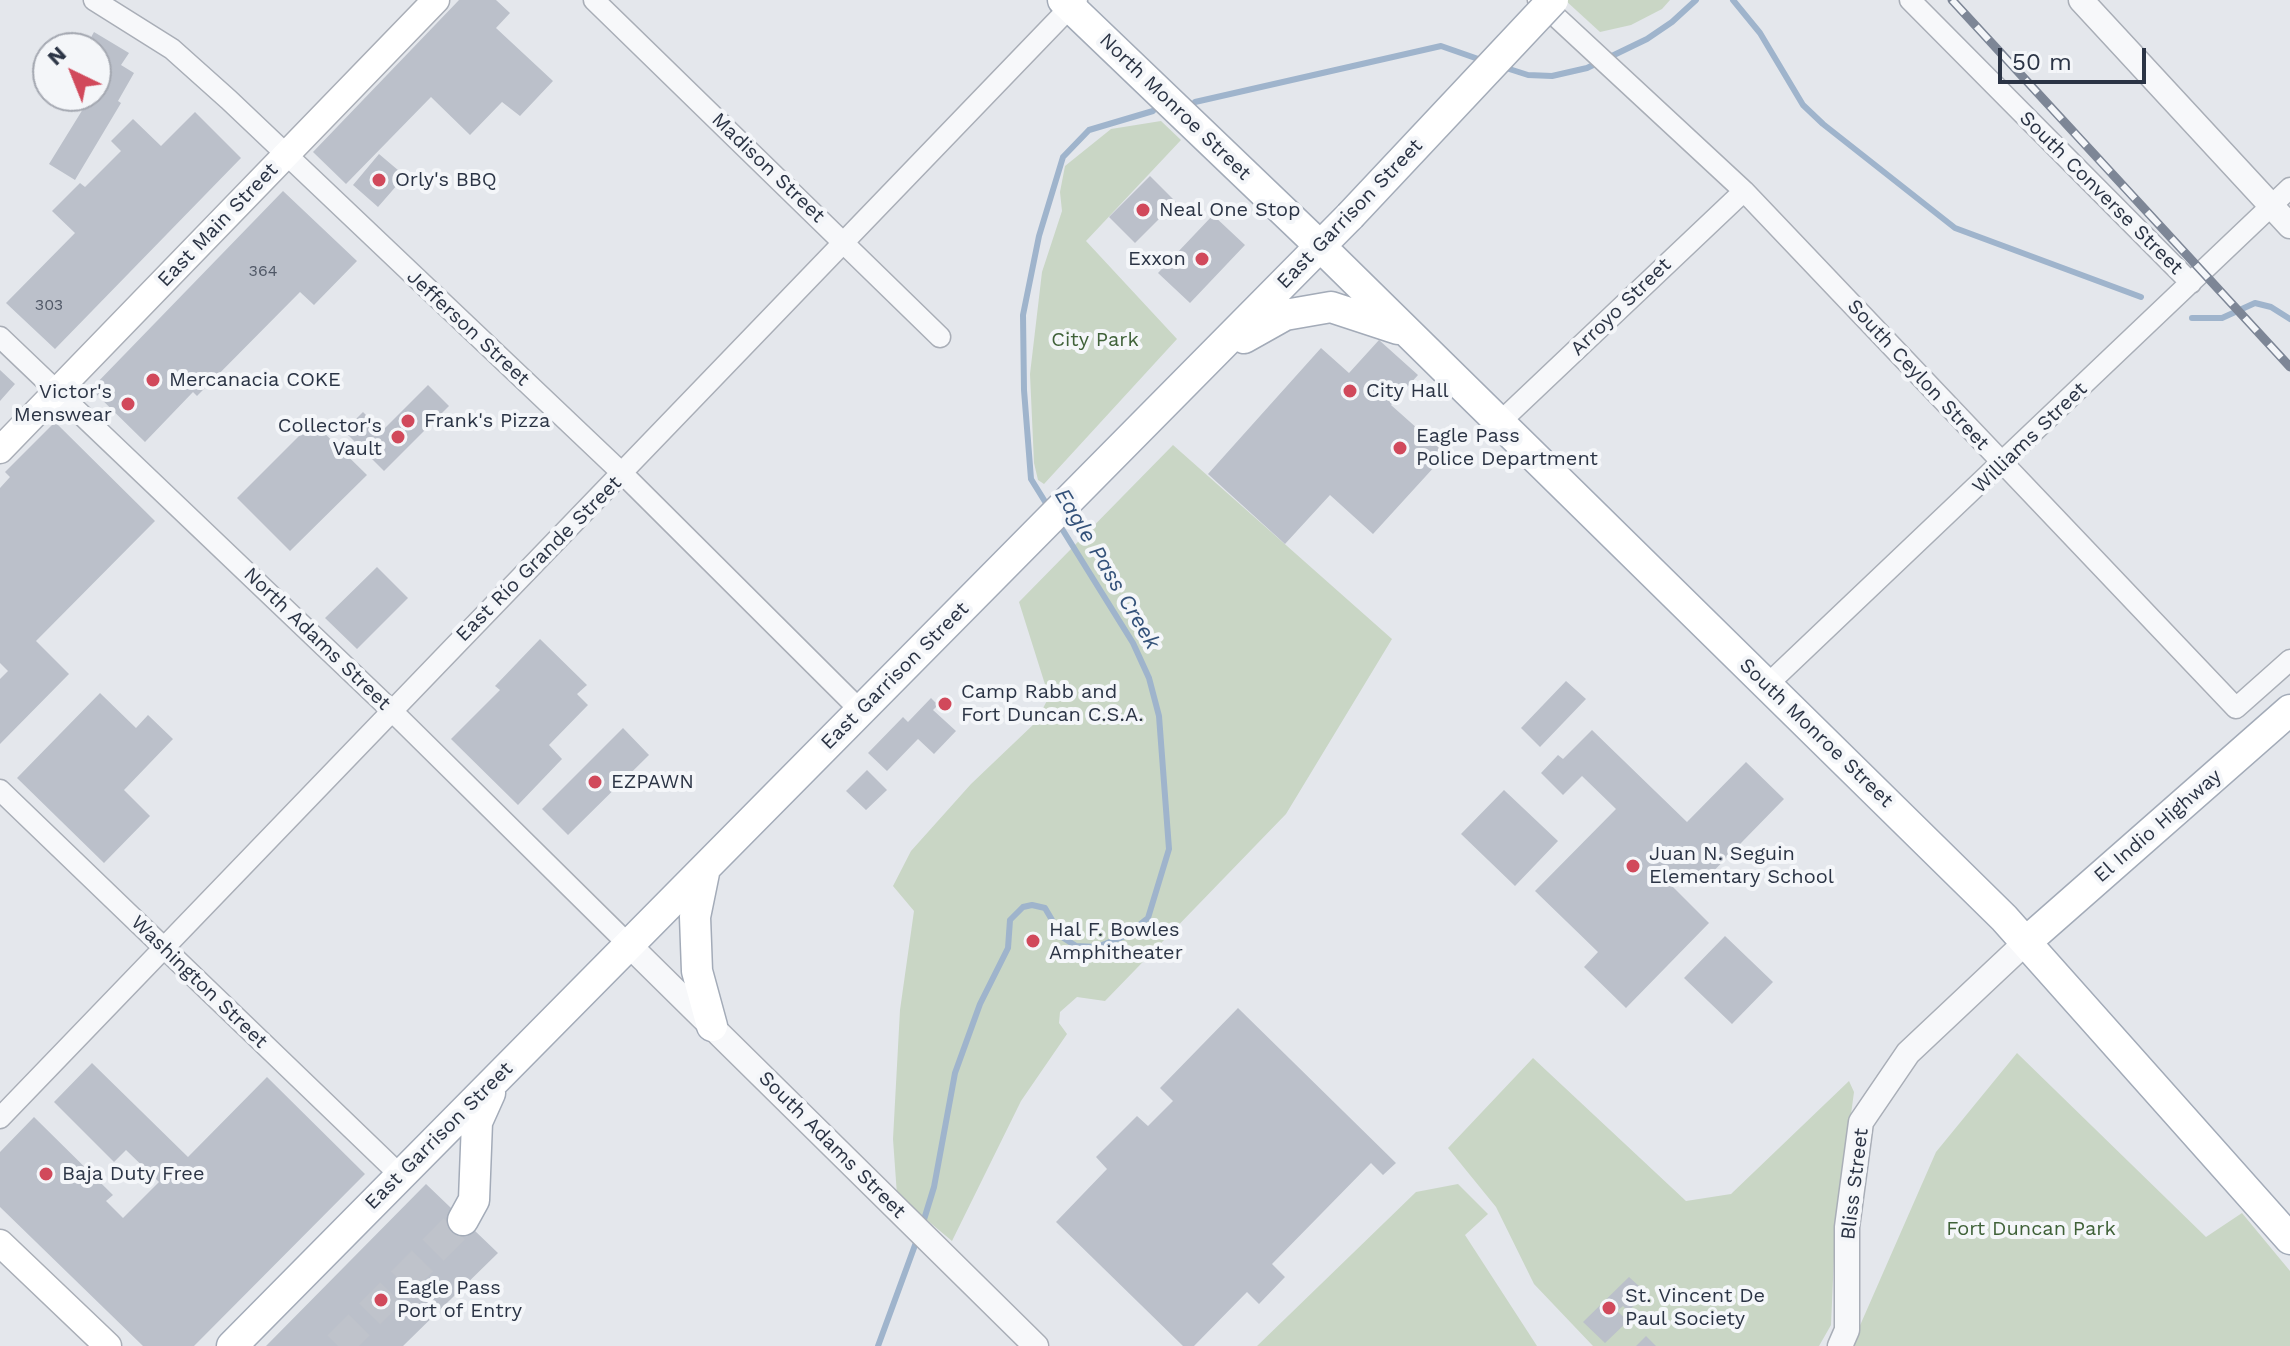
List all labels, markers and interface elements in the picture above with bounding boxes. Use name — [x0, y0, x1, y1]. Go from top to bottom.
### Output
street label: North Monroe Street — [1094, 28, 1256, 186]
north arrow — [32, 32, 112, 112]
scale bar — [2002, 32, 2150, 82]
text: N — [42, 41, 71, 70]
text: 50 m — [2012, 48, 2072, 76]
street label: South Converse Street — [2014, 106, 2188, 280]
street label: Madison Street — [706, 108, 830, 228]
street label: East Garrison Street — [1272, 134, 1428, 294]
street label: East Main Street — [153, 158, 283, 292]
place label: Orly's BBQ — [395, 168, 497, 192]
marker: Orly's BBQ — [370, 171, 388, 189]
place label: Neal One Stop — [1159, 198, 1301, 222]
marker: Neal One Stop — [1134, 201, 1152, 219]
place label: Exxon — [1128, 247, 1186, 271]
marker: Exxon — [1193, 250, 1211, 268]
street label: Arroyo Street — [1566, 253, 1676, 361]
house number: 364 — [249, 261, 277, 281]
street label: Jefferson Street — [402, 265, 534, 391]
house number: 303 — [35, 295, 63, 315]
street label: South Ceylon Street — [1842, 295, 1994, 455]
park label: City Park — [1051, 328, 1139, 352]
place label: Mercanacia COKE — [169, 368, 341, 392]
marker: Mercanacia COKE — [144, 371, 162, 389]
street label: Williams Street — [1968, 377, 2092, 499]
place label: City Hall — [1366, 379, 1449, 403]
place label: Victor's Menswear — [14, 380, 112, 427]
marker: City Hall — [1341, 382, 1359, 400]
marker: Victor's Menswear — [119, 395, 137, 413]
place label: Frank's Pizza — [424, 409, 550, 433]
marker: Frank's Pizza — [399, 412, 417, 430]
place label: Collector's Vault — [278, 414, 382, 461]
place label: Eagle Pass Police Department — [1416, 424, 1598, 471]
marker: Collector's Vault — [389, 428, 407, 446]
marker: Eagle Pass Police Department — [1391, 439, 1409, 457]
street label: East Río Grande Street — [451, 471, 627, 647]
water label: Eagle Pass Creek — [1048, 484, 1166, 654]
street label: North Adams Street — [238, 563, 396, 715]
street label: East Garrison Street — [816, 597, 974, 755]
street label: South Monroe Street — [1734, 653, 1898, 813]
place label: Camp Rabb and Fort Duncan C.S.A. — [961, 680, 1144, 727]
marker: Camp Rabb and Fort Duncan C.S.A. — [936, 695, 954, 713]
street label: El Indio Highway — [2089, 764, 2227, 888]
place label: EZPAWN — [611, 770, 694, 794]
marker: EZPAWN — [586, 773, 604, 791]
place label: Juan N. Seguin Elementary School — [1649, 842, 1834, 889]
marker: Juan N. Seguin Elementary School — [1624, 857, 1642, 875]
street label: Washington Street — [126, 911, 272, 1053]
place label: Hal F. Bowles Amphitheater — [1049, 918, 1183, 965]
marker: Hal F. Bowles Amphitheater — [1024, 932, 1042, 950]
street label: East Garrison Street — [360, 1057, 518, 1215]
street label: South Adams Street — [753, 1066, 911, 1224]
street label: Bliss Street — [1836, 1127, 1874, 1241]
place label: Baja Duty Free — [62, 1162, 204, 1186]
marker: Baja Duty Free — [37, 1165, 55, 1183]
park label: Fort Duncan Park — [1946, 1217, 2116, 1241]
place label: Eagle Pass Port of Entry — [397, 1276, 522, 1323]
place label: St. Vincent De Paul Society — [1625, 1284, 1765, 1331]
marker: Eagle Pass Port of Entry — [372, 1291, 390, 1309]
marker: St. Vincent De Paul Society — [1600, 1299, 1618, 1317]

